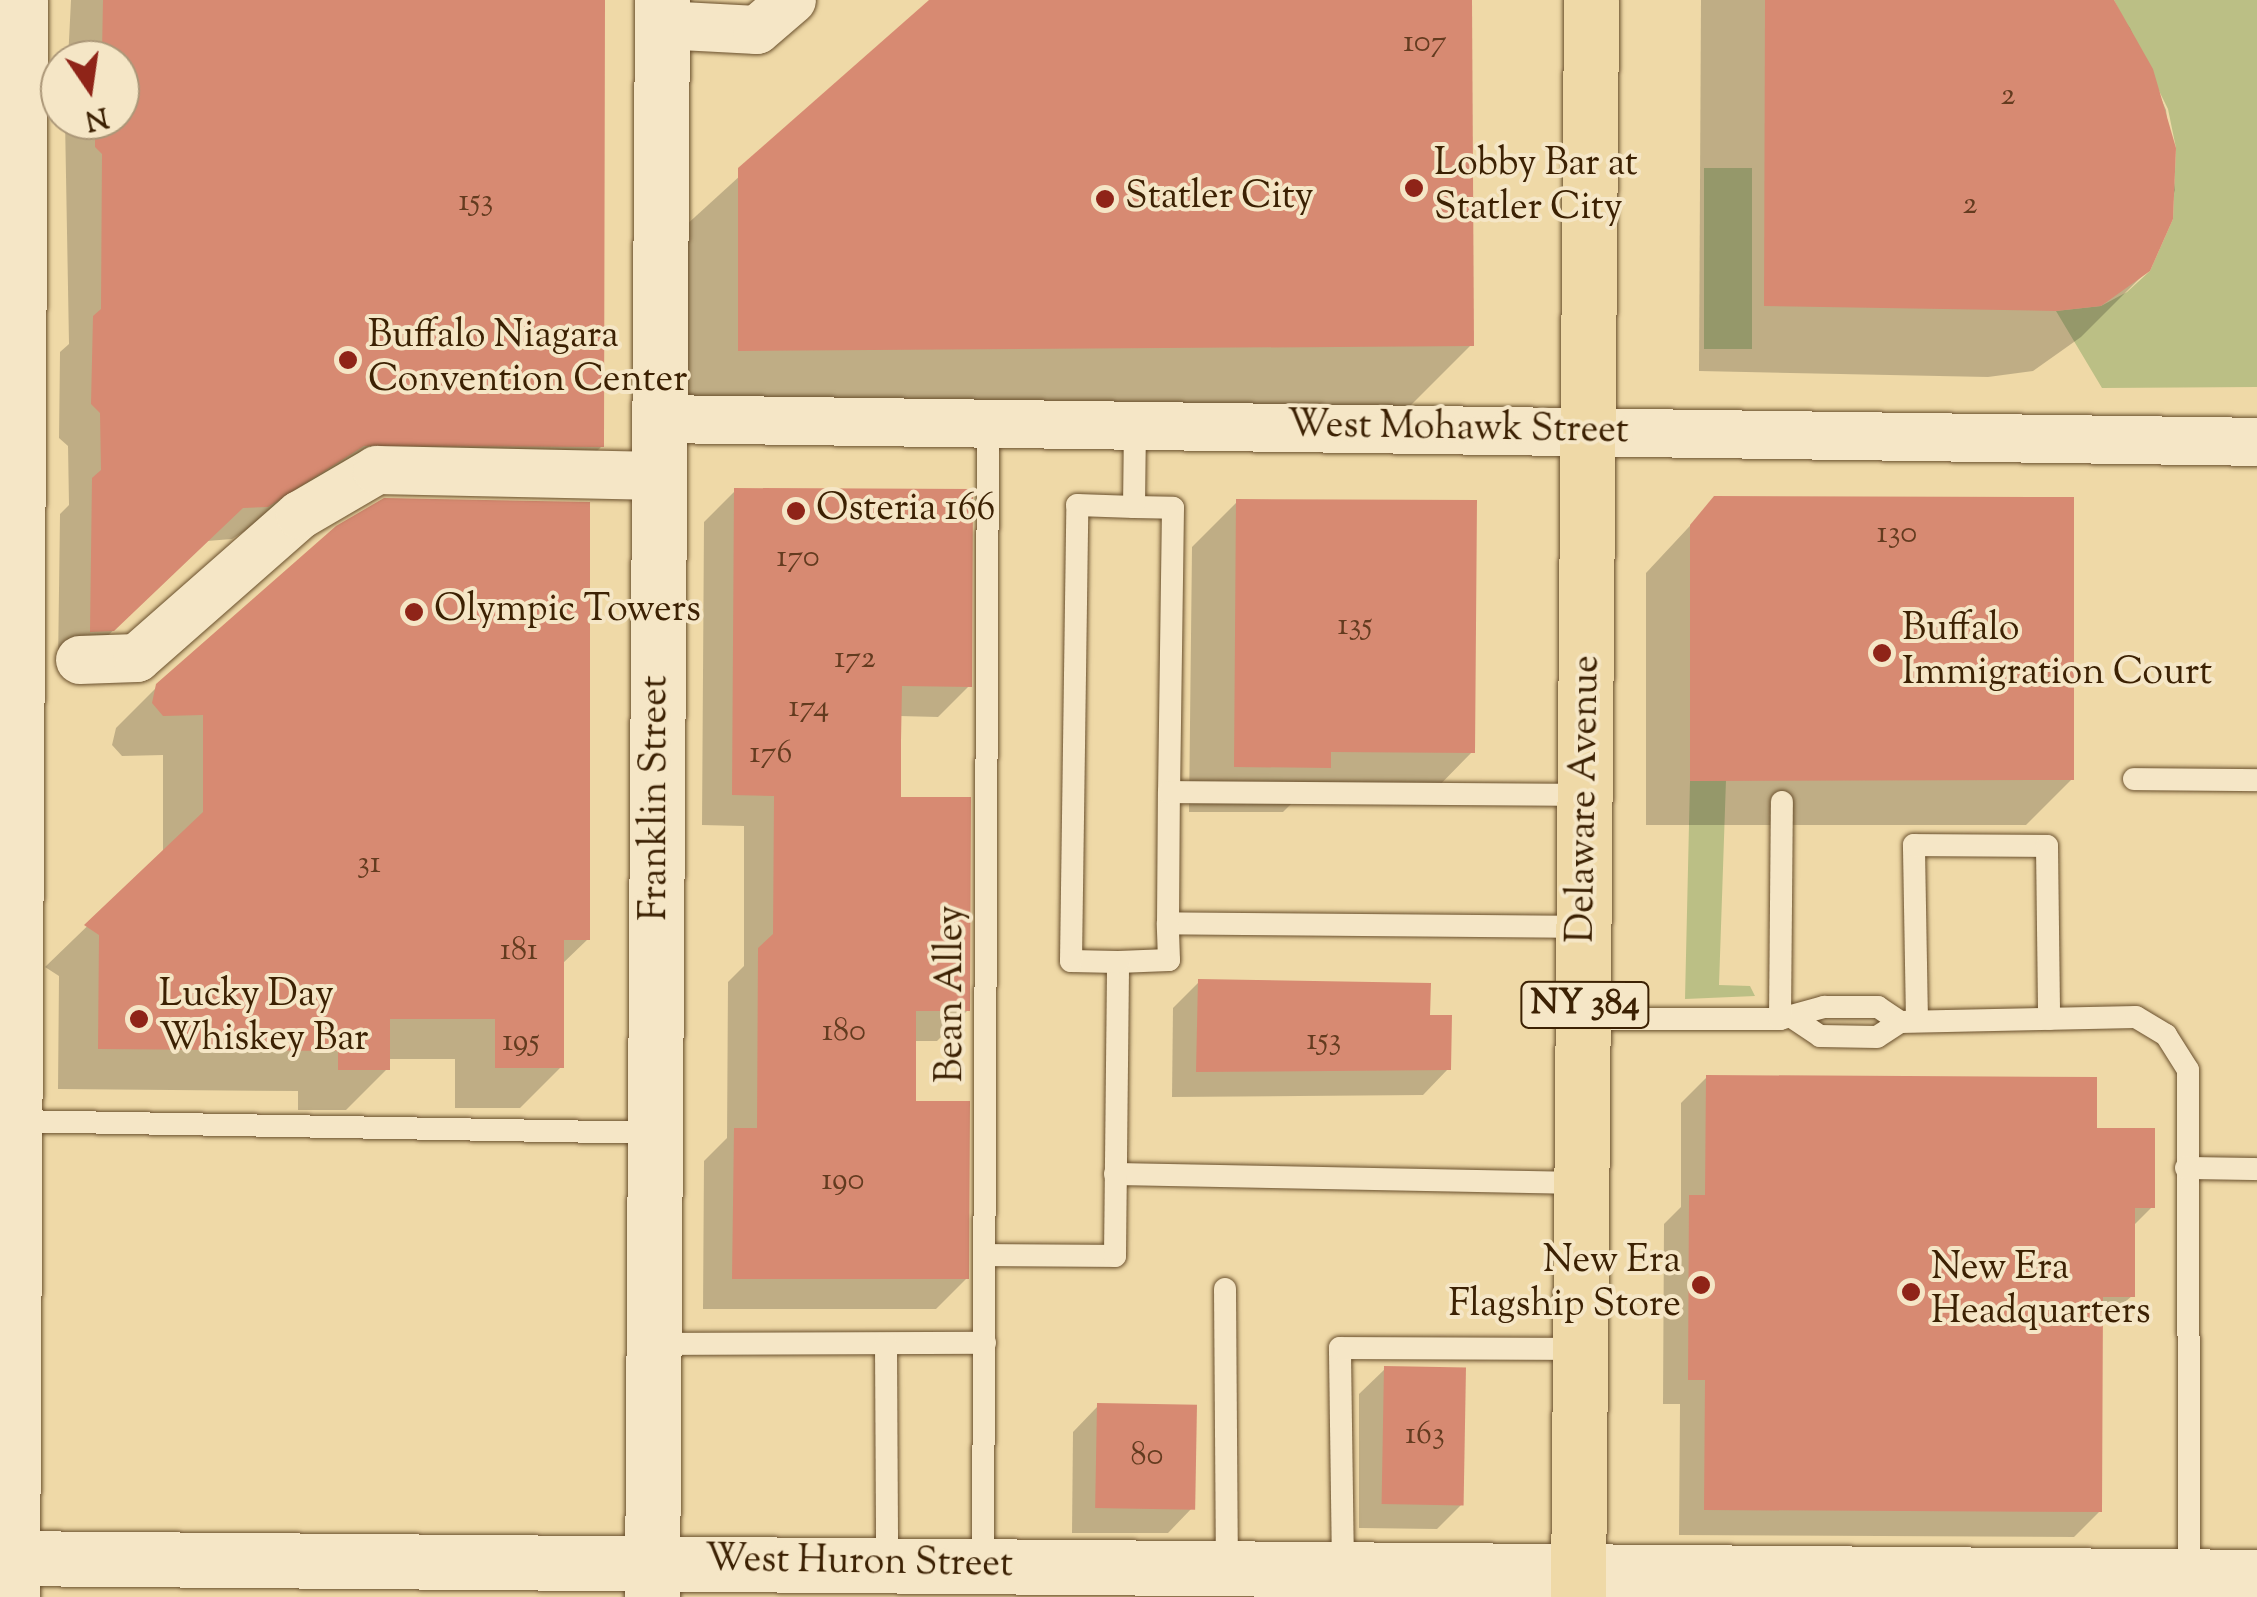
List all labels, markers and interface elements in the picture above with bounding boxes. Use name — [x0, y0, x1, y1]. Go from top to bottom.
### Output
house number: 107 — [1403, 24, 1447, 62]
north arrow — [40, 40, 140, 140]
house number: 2 — [2001, 77, 2015, 115]
text: N — [81, 95, 112, 139]
place label: Lobby Bar at Statler City — [1434, 143, 1638, 232]
place label: Statler City — [1125, 176, 1314, 222]
marker: Lobby Bar at Statler City — [1403, 177, 1425, 199]
house number: 153 — [459, 183, 493, 221]
house number: 2 — [1963, 186, 1977, 224]
marker: Statler City — [1094, 188, 1116, 210]
place label: Buffalo Niagara Convention Center — [368, 315, 688, 404]
marker: Buffalo Niagara Convention Center — [337, 349, 359, 371]
street label: West Mohawk Street — [1287, 404, 1629, 456]
place label: Osteria 166 — [816, 488, 995, 534]
marker: Osteria 166 — [785, 500, 807, 522]
house number: 130 — [1877, 515, 1917, 553]
house number: 170 — [776, 539, 820, 577]
place label: Olympic Towers — [434, 589, 701, 635]
marker: Olympic Towers — [403, 601, 425, 623]
house number: 135 — [1338, 607, 1372, 645]
place label: Buffalo Immigration Court — [1902, 608, 2212, 698]
house number: 172 — [834, 640, 876, 678]
marker: Buffalo Immigration Court — [1871, 642, 1893, 664]
street label: Delaware Avenue — [1561, 655, 1611, 943]
street label: Franklin Street — [634, 675, 680, 921]
house number: 174 — [789, 689, 829, 727]
house number: 176 — [750, 735, 792, 773]
house number: 31 — [357, 845, 381, 883]
street label: Bean Alley — [930, 905, 976, 1083]
house number: 181 — [500, 932, 538, 970]
place label: Lucky Day Whiskey Bar — [159, 974, 369, 1064]
road number: NY 384 — [1520, 975, 1650, 1035]
marker: Lucky Day Whiskey Bar — [128, 1008, 150, 1030]
house number: 180 — [822, 1013, 866, 1051]
house number: 153 — [1307, 1022, 1341, 1060]
house number: 195 — [502, 1023, 540, 1061]
house number: 190 — [821, 1162, 865, 1200]
place label: New Era Flagship Store — [1448, 1240, 1681, 1330]
place label: New Era Headquarters — [1931, 1247, 2151, 1336]
marker: New Era Flagship Store — [1690, 1274, 1712, 1296]
marker: New Era Headquarters — [1900, 1281, 1922, 1303]
house number: 163 — [1405, 1416, 1445, 1454]
house number: 80 — [1131, 1437, 1163, 1475]
street label: West Huron Street — [705, 1539, 1013, 1589]

